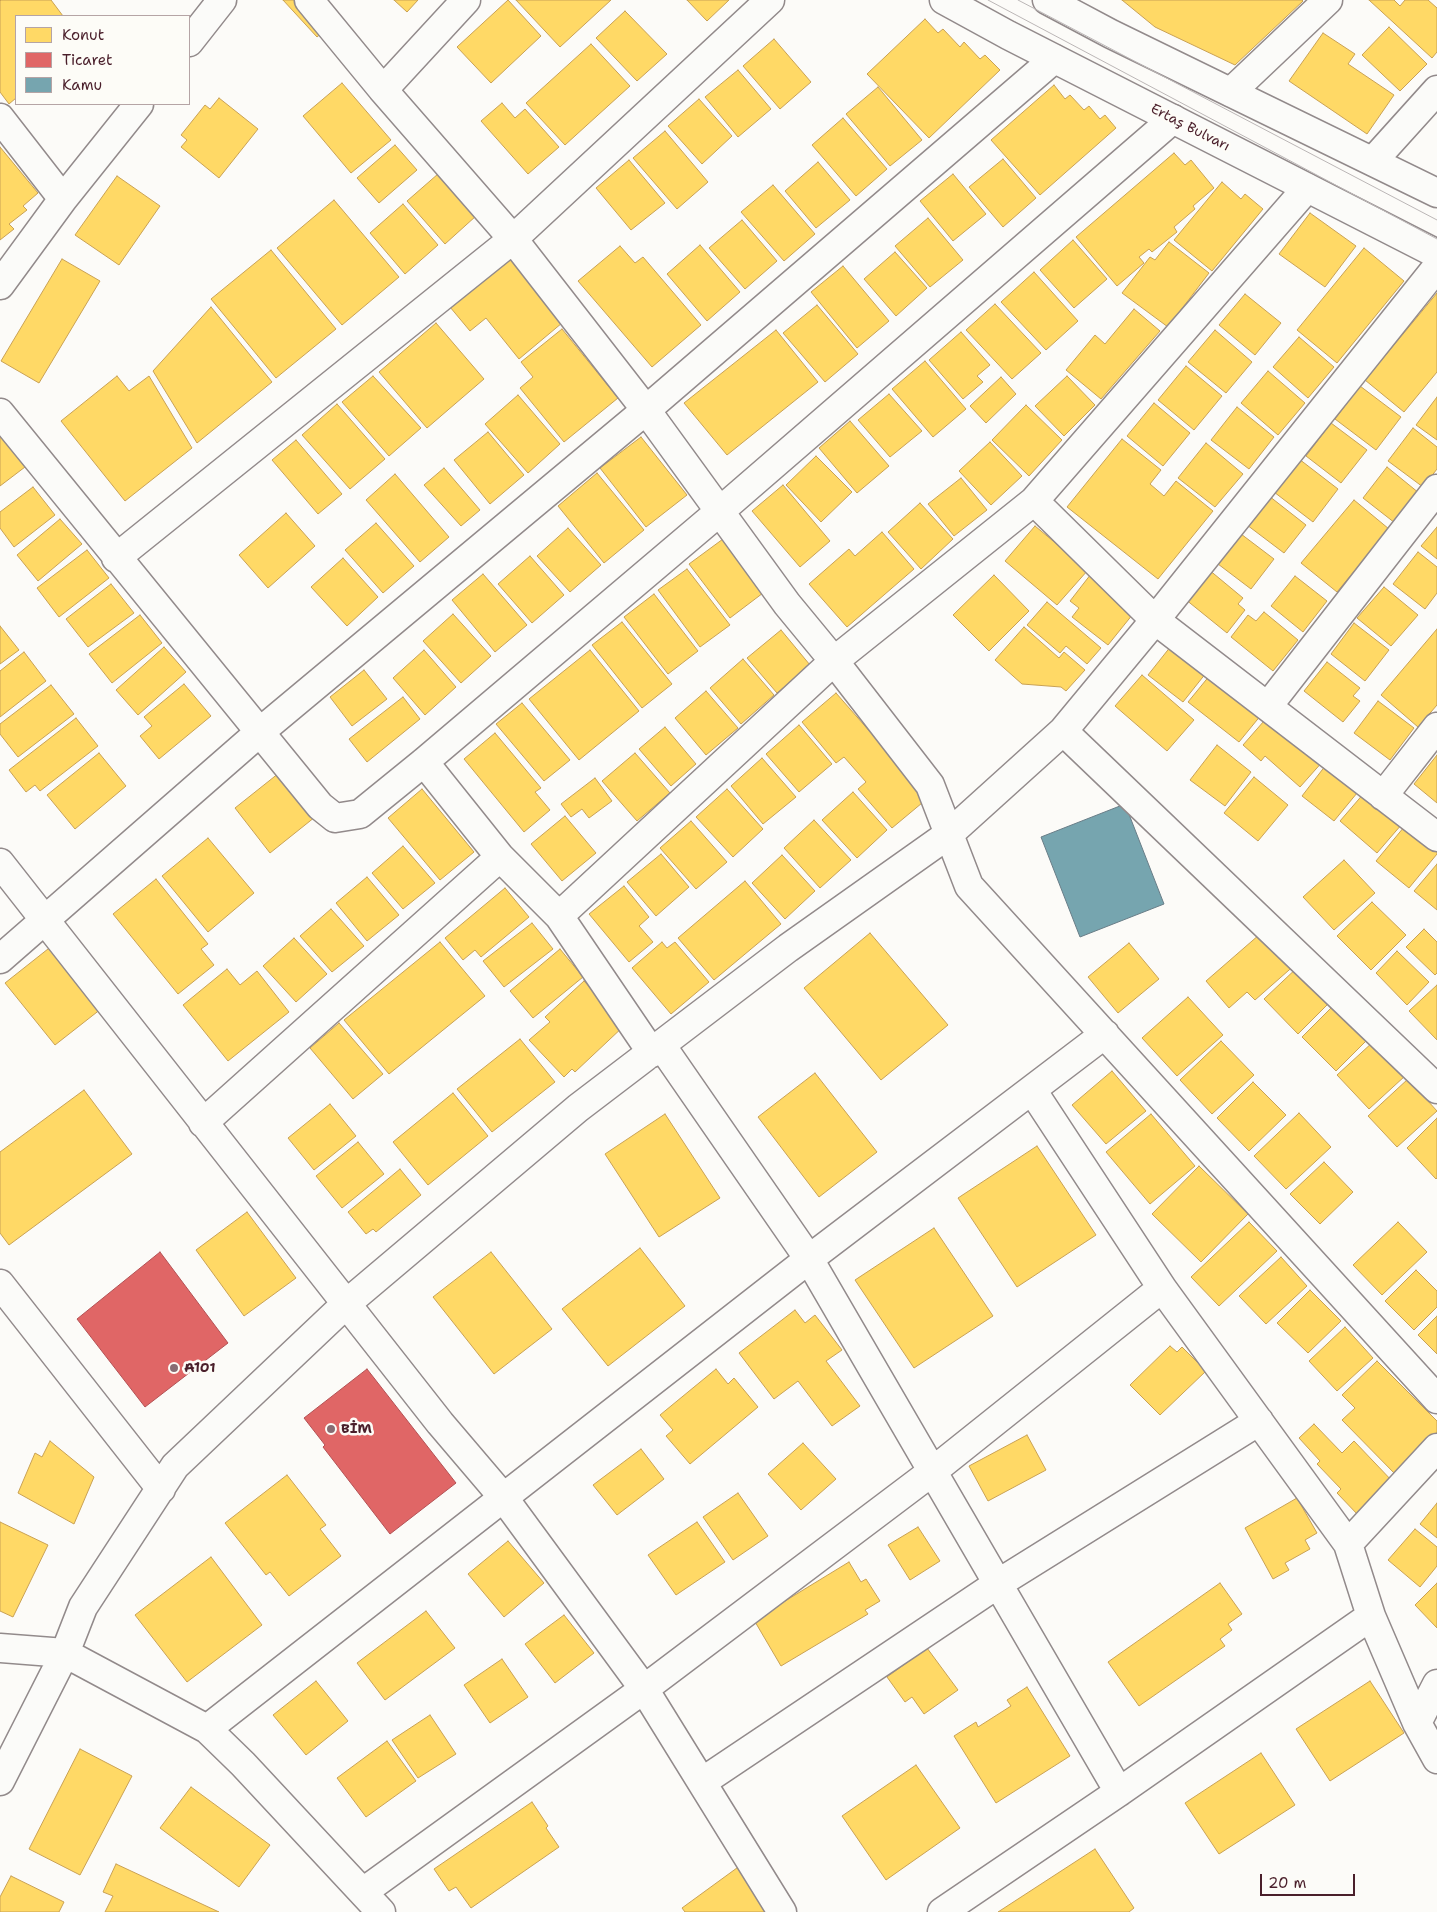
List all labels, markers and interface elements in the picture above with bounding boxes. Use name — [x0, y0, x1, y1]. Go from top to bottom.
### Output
legend — [15, 15, 190, 105]
text: Konut — [62, 25, 104, 45]
text: Ticaret — [62, 50, 113, 70]
text: Kamu — [62, 75, 102, 95]
street label: Ertaş Bulvarı — [1148, 101, 1232, 155]
place label: A101 — [184, 1360, 216, 1376]
marker: A101 — [168, 1362, 180, 1374]
place label: BİM — [341, 1421, 372, 1437]
marker: BİM — [325, 1423, 337, 1435]
scale bar — [1262, 1864, 1357, 1896]
text: 20 m — [1268, 1873, 1307, 1893]

